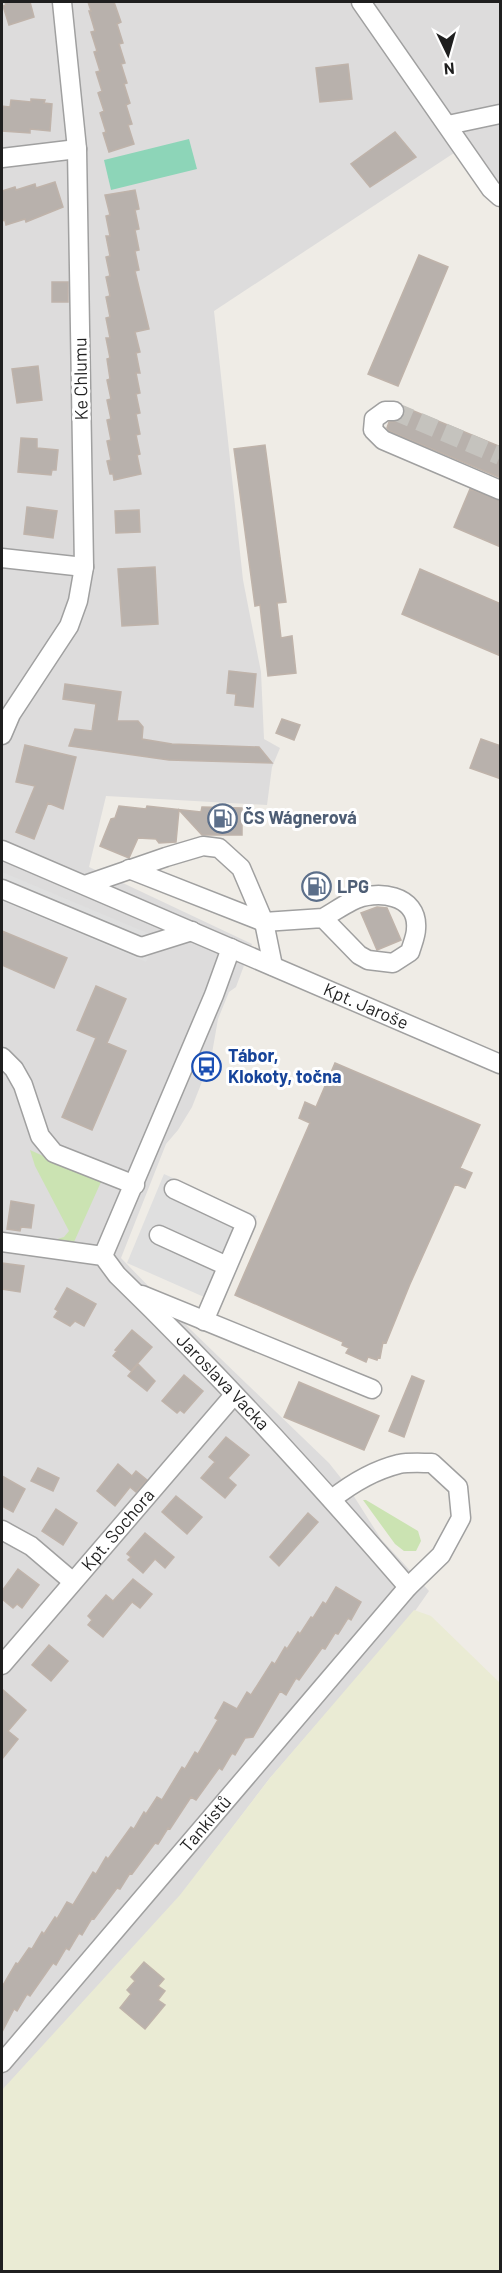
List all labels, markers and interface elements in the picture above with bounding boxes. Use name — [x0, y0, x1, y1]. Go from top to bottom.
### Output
north arrow — [418, 24, 478, 84]
text: N — [443, 60, 455, 79]
street label: Ke Chlumu — [68, 337, 92, 421]
fuel station icon: ČS Wágnerová — [206, 802, 238, 834]
place label: ČS Wágnerová — [243, 806, 357, 828]
fuel station icon: LPG — [300, 871, 332, 903]
place label: LPG — [337, 875, 369, 897]
street label: Kpt. Jaroše — [320, 977, 412, 1033]
place label: Tábor, Klokoty, točna — [228, 1044, 342, 1087]
bus stop icon: Tábor, Klokoty, točna — [191, 1050, 223, 1082]
street label: Jaroslava Vacka — [172, 1328, 275, 1434]
street label: Kpt. Sochora — [76, 1484, 158, 1575]
street label: Tankistů — [175, 1791, 235, 1856]

